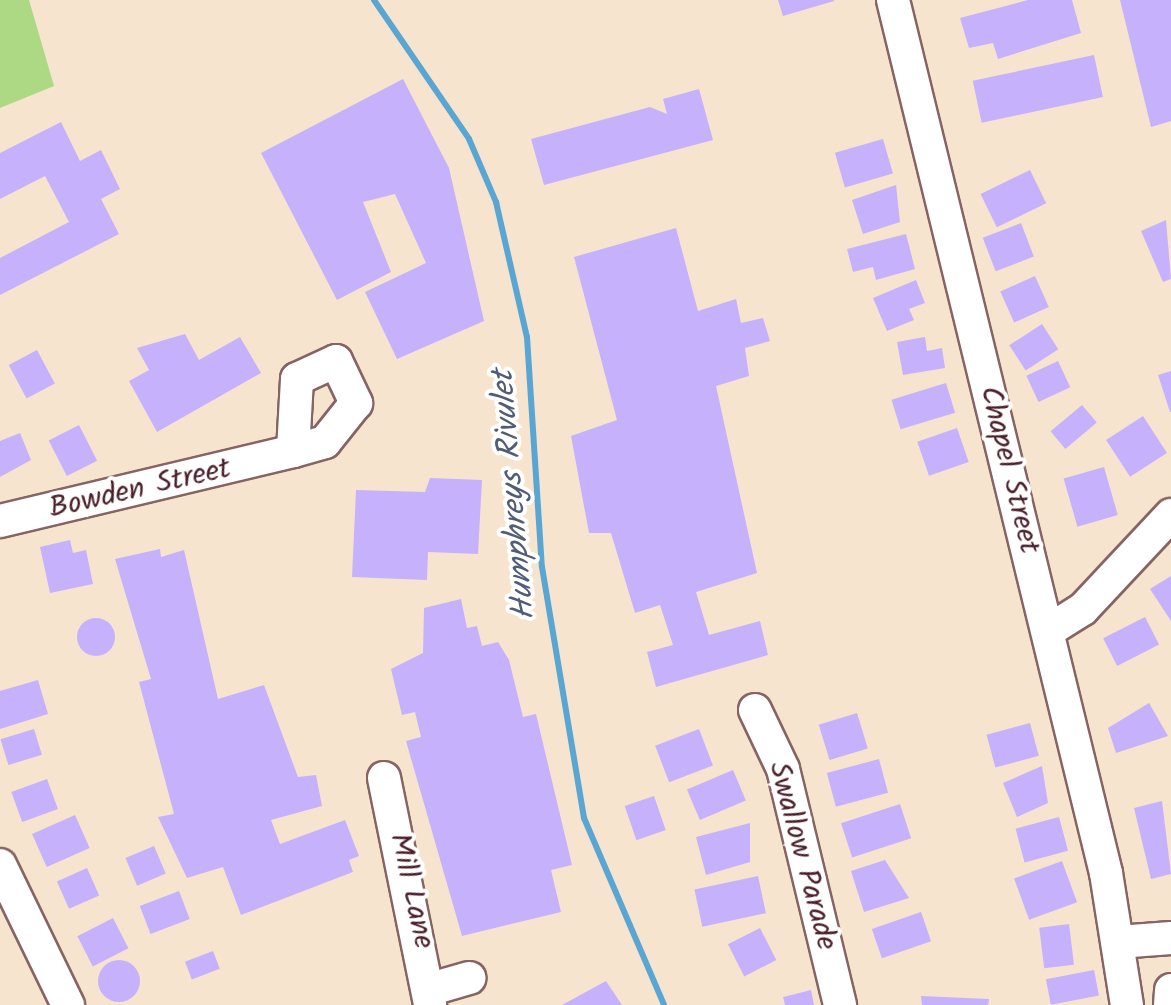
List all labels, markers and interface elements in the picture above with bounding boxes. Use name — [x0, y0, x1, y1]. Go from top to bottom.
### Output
water label: Humphreys Rivulet — [485, 368, 545, 622]
street label: Chapel Street — [971, 382, 1047, 558]
street label: Bowden Street — [46, 451, 234, 527]
street label: Swallow Parade — [760, 758, 844, 954]
street label: Mill Lane — [380, 830, 442, 952]

